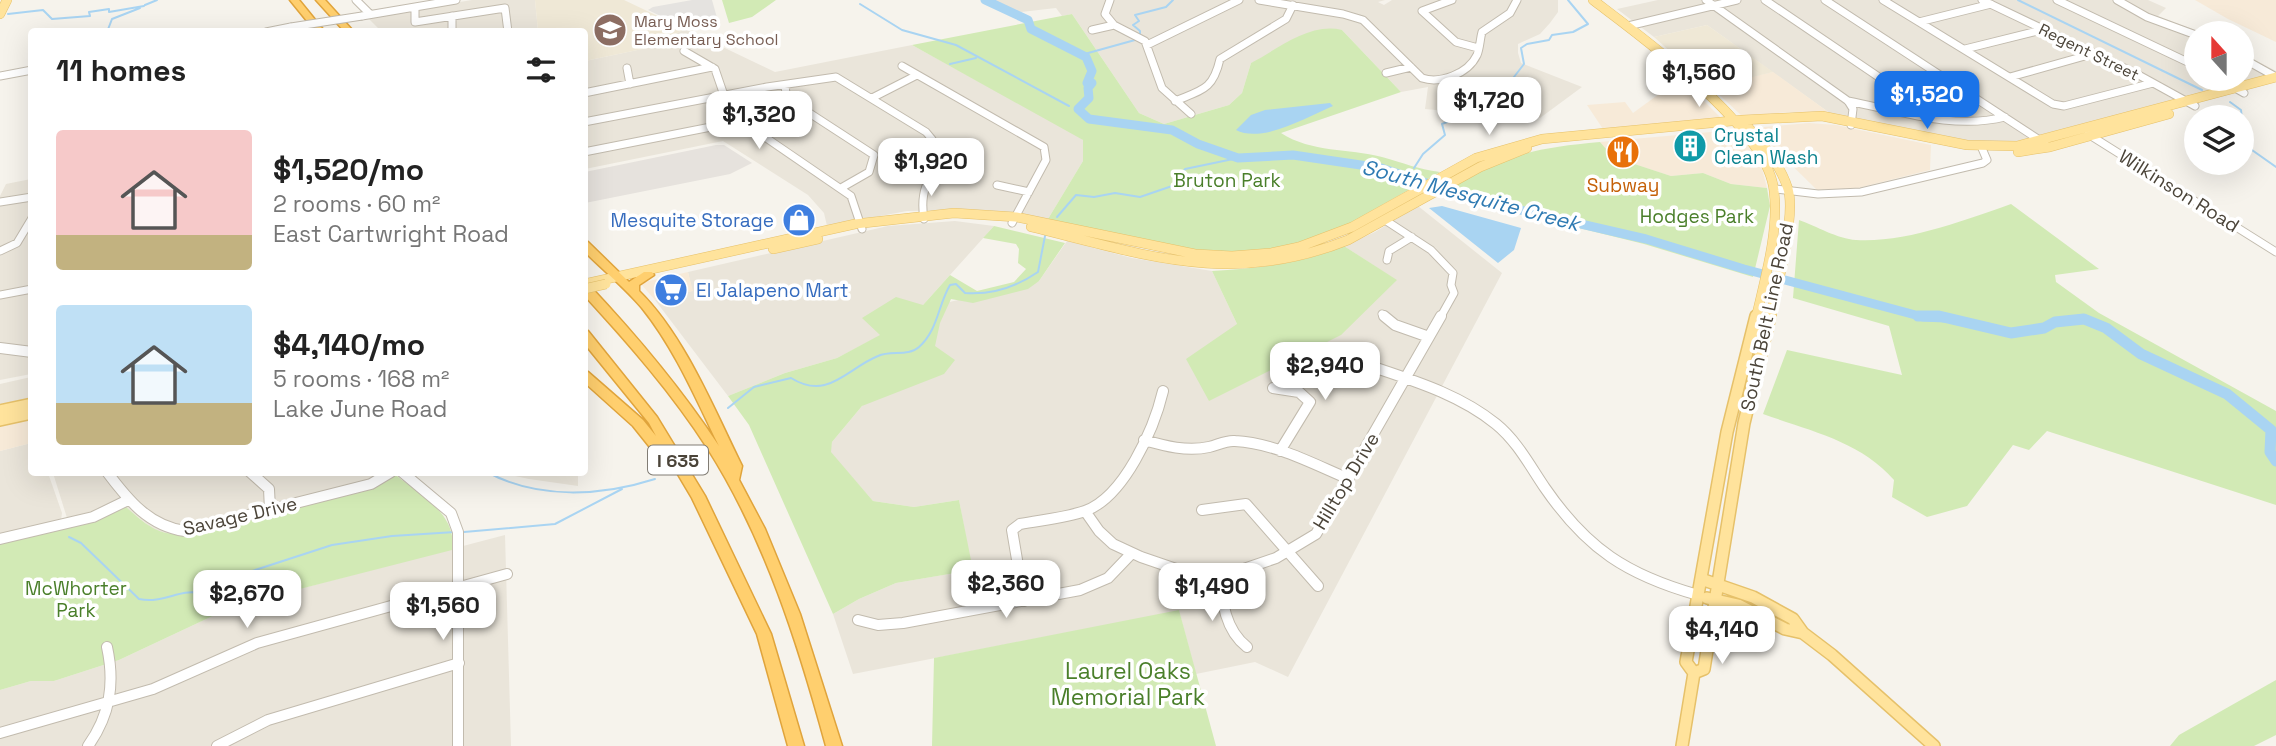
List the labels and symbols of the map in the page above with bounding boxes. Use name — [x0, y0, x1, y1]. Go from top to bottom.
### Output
school or university icon: Mary Moss Elementary School — [591, 11, 629, 49]
place label: Mary Moss Elementary School — [634, 11, 779, 50]
street label: Regent Street — [2035, 19, 2143, 85]
north arrow — [2184, 21, 2254, 91]
pin: $1,560 — [1642, 50, 1756, 109]
pin: $1,520 — [1870, 72, 1984, 131]
pin: $1,720 — [1432, 78, 1546, 137]
pin: $1,320 — [702, 92, 816, 151]
place label: Crystal Clean Wash — [1714, 123, 1818, 170]
building icon: Crystal Clean Wash — [1671, 127, 1709, 165]
restaurant icon: Subway — [1604, 133, 1642, 171]
pin: $1,920 — [874, 138, 988, 198]
street label: Wilkinson Road — [2114, 144, 2244, 238]
water label: South Mesquite Creek — [1359, 153, 1585, 238]
park label: Bruton Park — [1173, 168, 1281, 193]
place label: Subway — [1587, 173, 1659, 198]
shop icon: Mesquite Storage — [780, 201, 818, 239]
park label: Hodges Park — [1640, 204, 1754, 229]
place label: Mesquite Storage — [611, 208, 774, 233]
street label: South Belt Line Road — [1735, 221, 1799, 413]
supermarket icon: El Jalapeno Mart — [652, 271, 690, 309]
place label: El Jalapeno Mart — [696, 278, 849, 303]
pin: $2,940 — [1268, 342, 1382, 402]
street label: Hilltop Drive — [1307, 428, 1385, 534]
road number: I 635 — [648, 446, 708, 474]
street label: Savage Drive — [180, 491, 300, 541]
pin: $2,360 — [949, 560, 1063, 620]
pin: $1,490 — [1155, 564, 1269, 623]
pin: $2,670 — [190, 570, 304, 630]
park label: McWhorter Park — [25, 576, 127, 623]
pin: $1,560 — [386, 582, 500, 642]
pin: $4,140 — [1665, 606, 1779, 666]
park label: Laurel Oaks Memorial Park — [1051, 656, 1205, 712]

